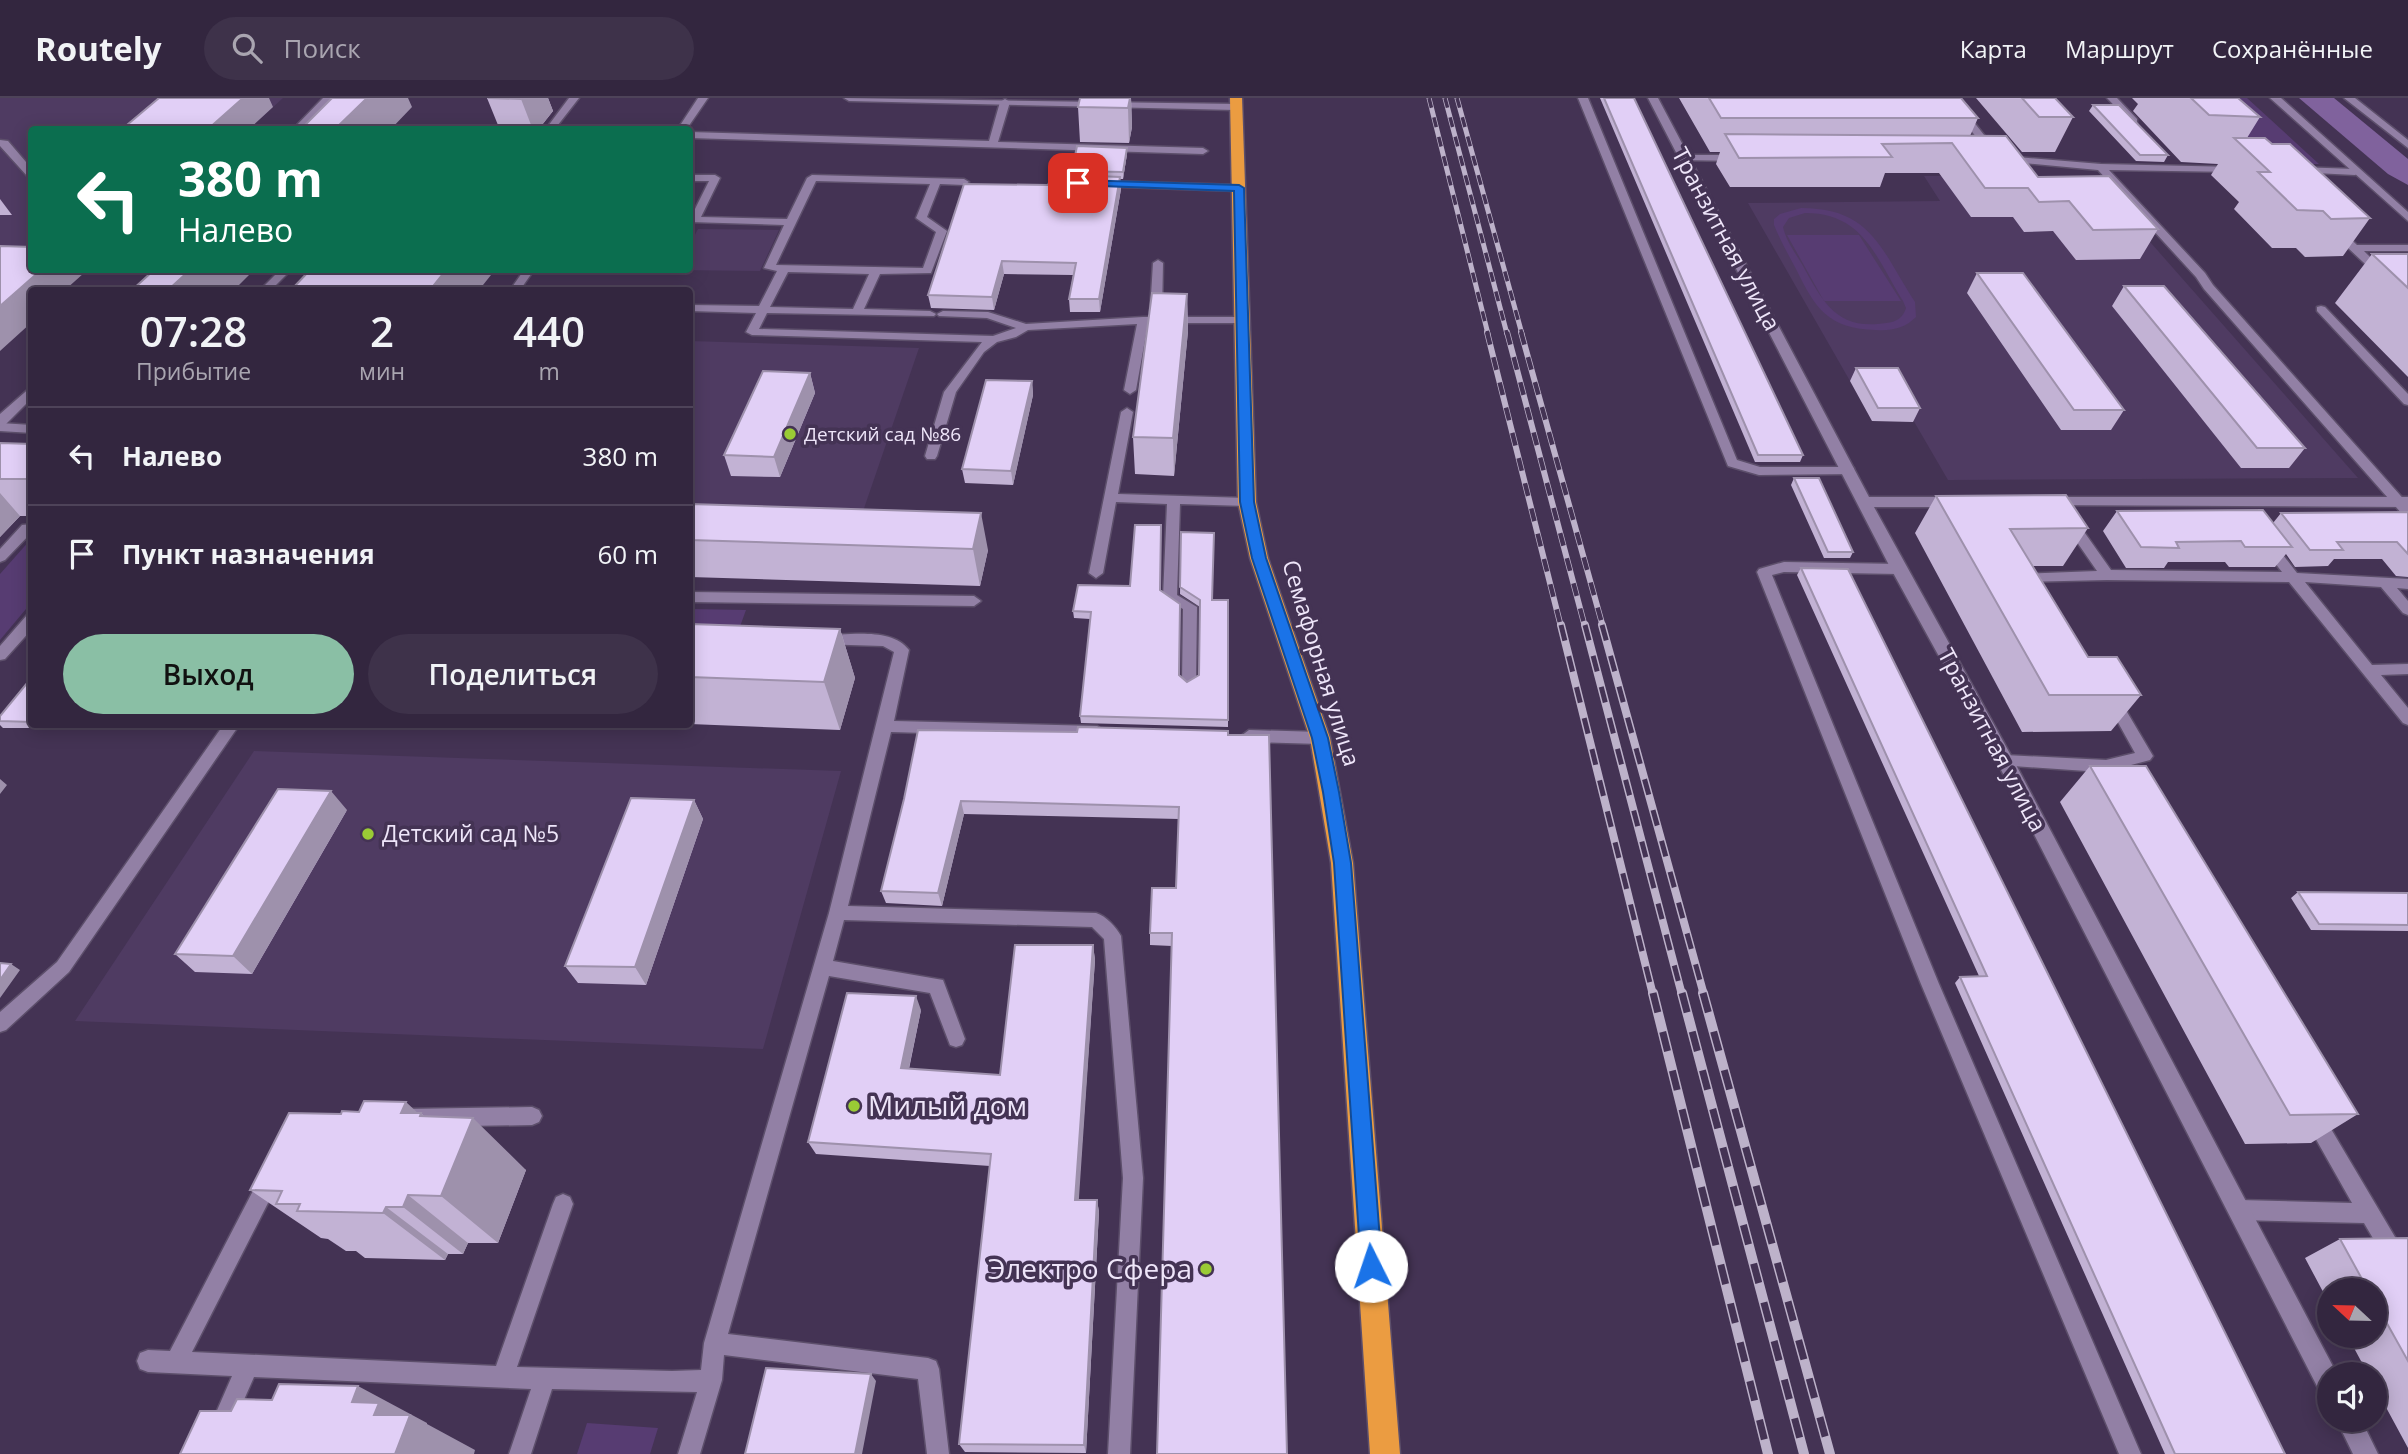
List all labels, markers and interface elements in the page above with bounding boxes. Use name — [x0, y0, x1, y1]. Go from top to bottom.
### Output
search box — [204, 17, 694, 80]
text: Routely — [35, 26, 162, 71]
icon: search — [228, 29, 266, 67]
text: Поиск — [284, 30, 361, 66]
text: Карта — [1960, 32, 2027, 65]
text: Маршрут — [2065, 32, 2174, 65]
text: Сохранённые — [2212, 32, 2373, 65]
street label: Транзитная улица — [1665, 141, 1789, 336]
text: 380 m — [178, 145, 323, 211]
pin — [1048, 153, 1108, 213]
icon: left — [63, 154, 154, 245]
icon: arrive — [1059, 164, 1097, 202]
text: Налево — [178, 208, 293, 251]
text: 07:28 — [140, 302, 247, 359]
text: 2 — [370, 302, 394, 359]
text: 440 — [513, 302, 585, 359]
text: Прибытие — [136, 355, 251, 387]
text: мин — [359, 355, 405, 387]
text: m — [538, 355, 560, 387]
place label: Детский сад №86 — [804, 421, 961, 447]
marker: Детский сад №86 — [782, 426, 798, 442]
icon: left — [63, 437, 101, 475]
text: Налево — [122, 438, 222, 474]
text: 380 m — [583, 438, 658, 474]
icon: arrive — [63, 535, 101, 573]
text: Пункт назначения — [122, 536, 375, 572]
text: 60 m — [597, 536, 658, 572]
street label: Семафорная улица — [1275, 556, 1369, 770]
button: Выход — [63, 634, 354, 714]
button: Поделиться — [368, 634, 658, 714]
street label: Транзитная улица — [1931, 642, 2055, 837]
place label: Детский сад №5 — [382, 817, 559, 849]
marker: Детский сад №5 — [360, 826, 376, 842]
place label: Милый дом — [868, 1086, 1027, 1124]
marker: Милый дом — [846, 1098, 862, 1114]
position arrow — [1334, 1229, 1408, 1303]
place label: Электро Сфера — [988, 1249, 1192, 1287]
marker: Электро Сфера — [1198, 1261, 1214, 1277]
north arrow — [2317, 1278, 2387, 1348]
map controls — [2317, 1278, 2387, 1432]
button: sound — [2317, 1362, 2387, 1432]

